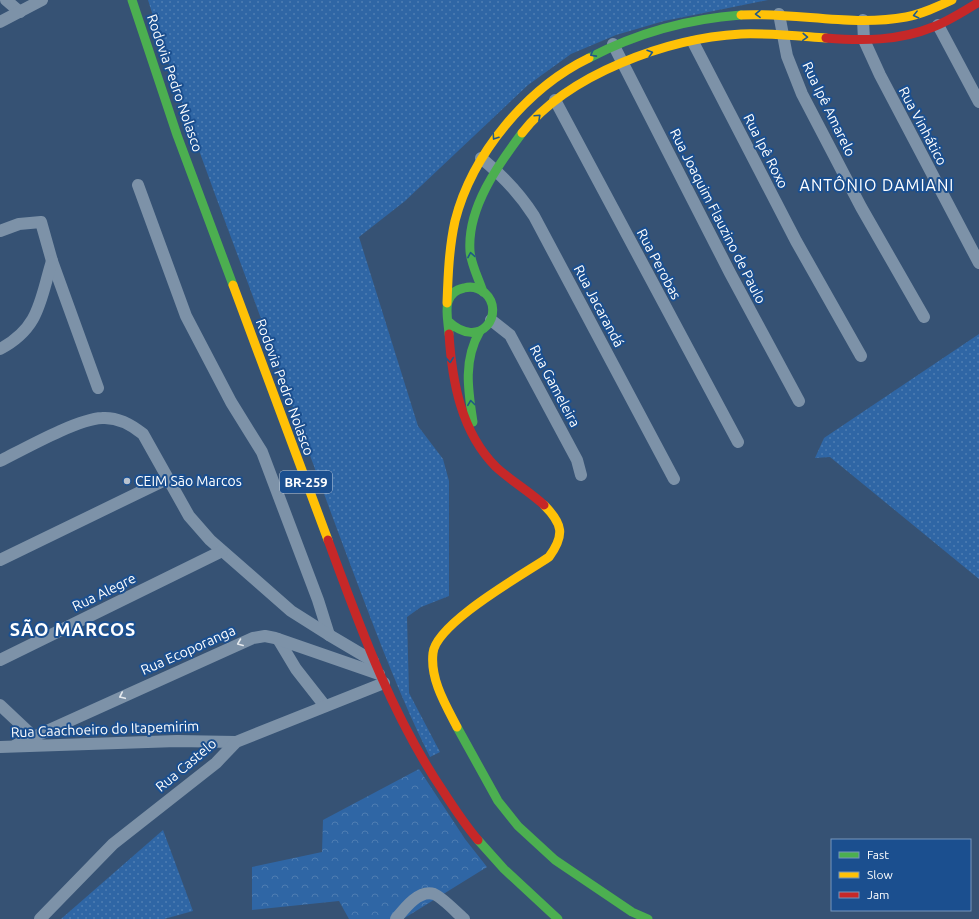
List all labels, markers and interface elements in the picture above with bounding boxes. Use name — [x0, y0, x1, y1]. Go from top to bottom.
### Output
one-way arrow — [755, 10, 761, 18]
one-way arrow — [913, 10, 919, 18]
street label: Rodovia Pedro Nolasco — [144, 12, 206, 154]
one-way arrow — [802, 32, 808, 41]
one-way arrow — [590, 49, 597, 57]
one-way arrow — [646, 49, 653, 58]
street label: Rua Ipê Amarelo — [799, 59, 859, 159]
street label: Rua Vinhático — [896, 84, 950, 168]
street label: Rua Ipê Roxo — [740, 111, 792, 191]
one-way arrow — [533, 114, 541, 121]
street label: Rua Joaquim Flauzino de Paulo — [667, 126, 769, 306]
one-way arrow — [492, 133, 499, 140]
district label: ANTÔNIO DAMIANI — [800, 175, 954, 194]
street label: Rua Perobas — [634, 226, 684, 302]
one-way arrow — [467, 252, 476, 258]
street label: Rua Jacarandá — [571, 262, 627, 350]
street label: Rodovia Pedro Nolasco — [253, 316, 317, 458]
street label: Rua Gameleira — [527, 342, 583, 430]
one-way arrow — [446, 357, 455, 363]
one-way arrow — [467, 400, 476, 406]
road number: BR-259 — [280, 471, 332, 493]
place label: CEIM São Marcos — [135, 473, 242, 489]
marker: CEIM São Marcos — [122, 476, 132, 486]
street label: Rua Alegre — [70, 570, 138, 614]
district label: SÃO MARCOS — [10, 619, 136, 639]
street label: Rua Ecoporanga — [138, 622, 238, 678]
one-way arrow — [237, 638, 244, 646]
one-way arrow — [119, 691, 126, 699]
street label: Rua Caachoeiro do Itapemirim — [10, 718, 200, 740]
street label: Rua Castelo — [152, 735, 220, 795]
legend — [831, 839, 971, 911]
text: Fast — [867, 848, 889, 861]
text: Slow — [867, 868, 893, 881]
text: Jam — [867, 888, 889, 901]

